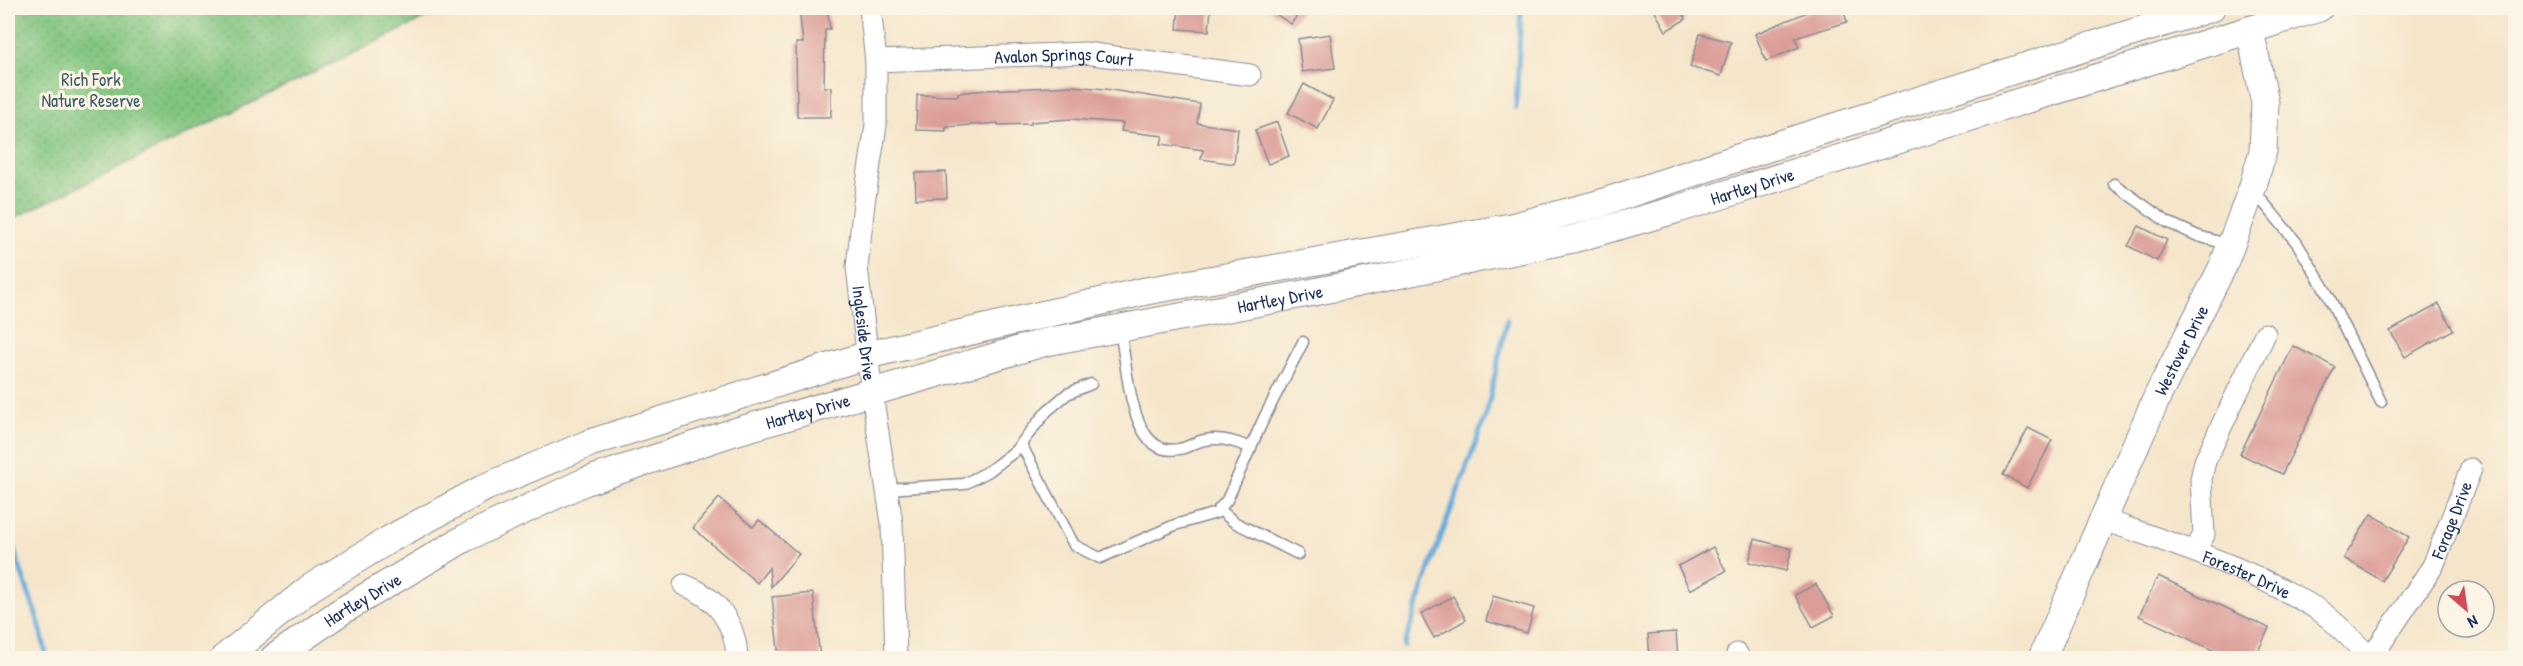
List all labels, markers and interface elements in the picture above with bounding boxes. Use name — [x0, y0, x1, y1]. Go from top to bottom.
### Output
street label: Avalon Springs Court — [994, 41, 1135, 72]
park label: Rich Fork Nature Reserve — [42, 67, 140, 113]
street label: Hartley Drive — [1707, 161, 1797, 211]
street label: Hartley Drive — [1235, 278, 1325, 319]
street label: Ingleside Drive — [847, 284, 883, 382]
street label: Westover Drive — [2148, 300, 2214, 399]
street label: Hartley Drive — [763, 387, 853, 435]
street label: Forage Drive — [2424, 477, 2478, 563]
street label: Forester Drive — [2199, 543, 2295, 604]
street label: Hartley Drive — [318, 566, 405, 632]
north arrow — [2436, 579, 2496, 639]
text: N — [2464, 610, 2482, 634]

